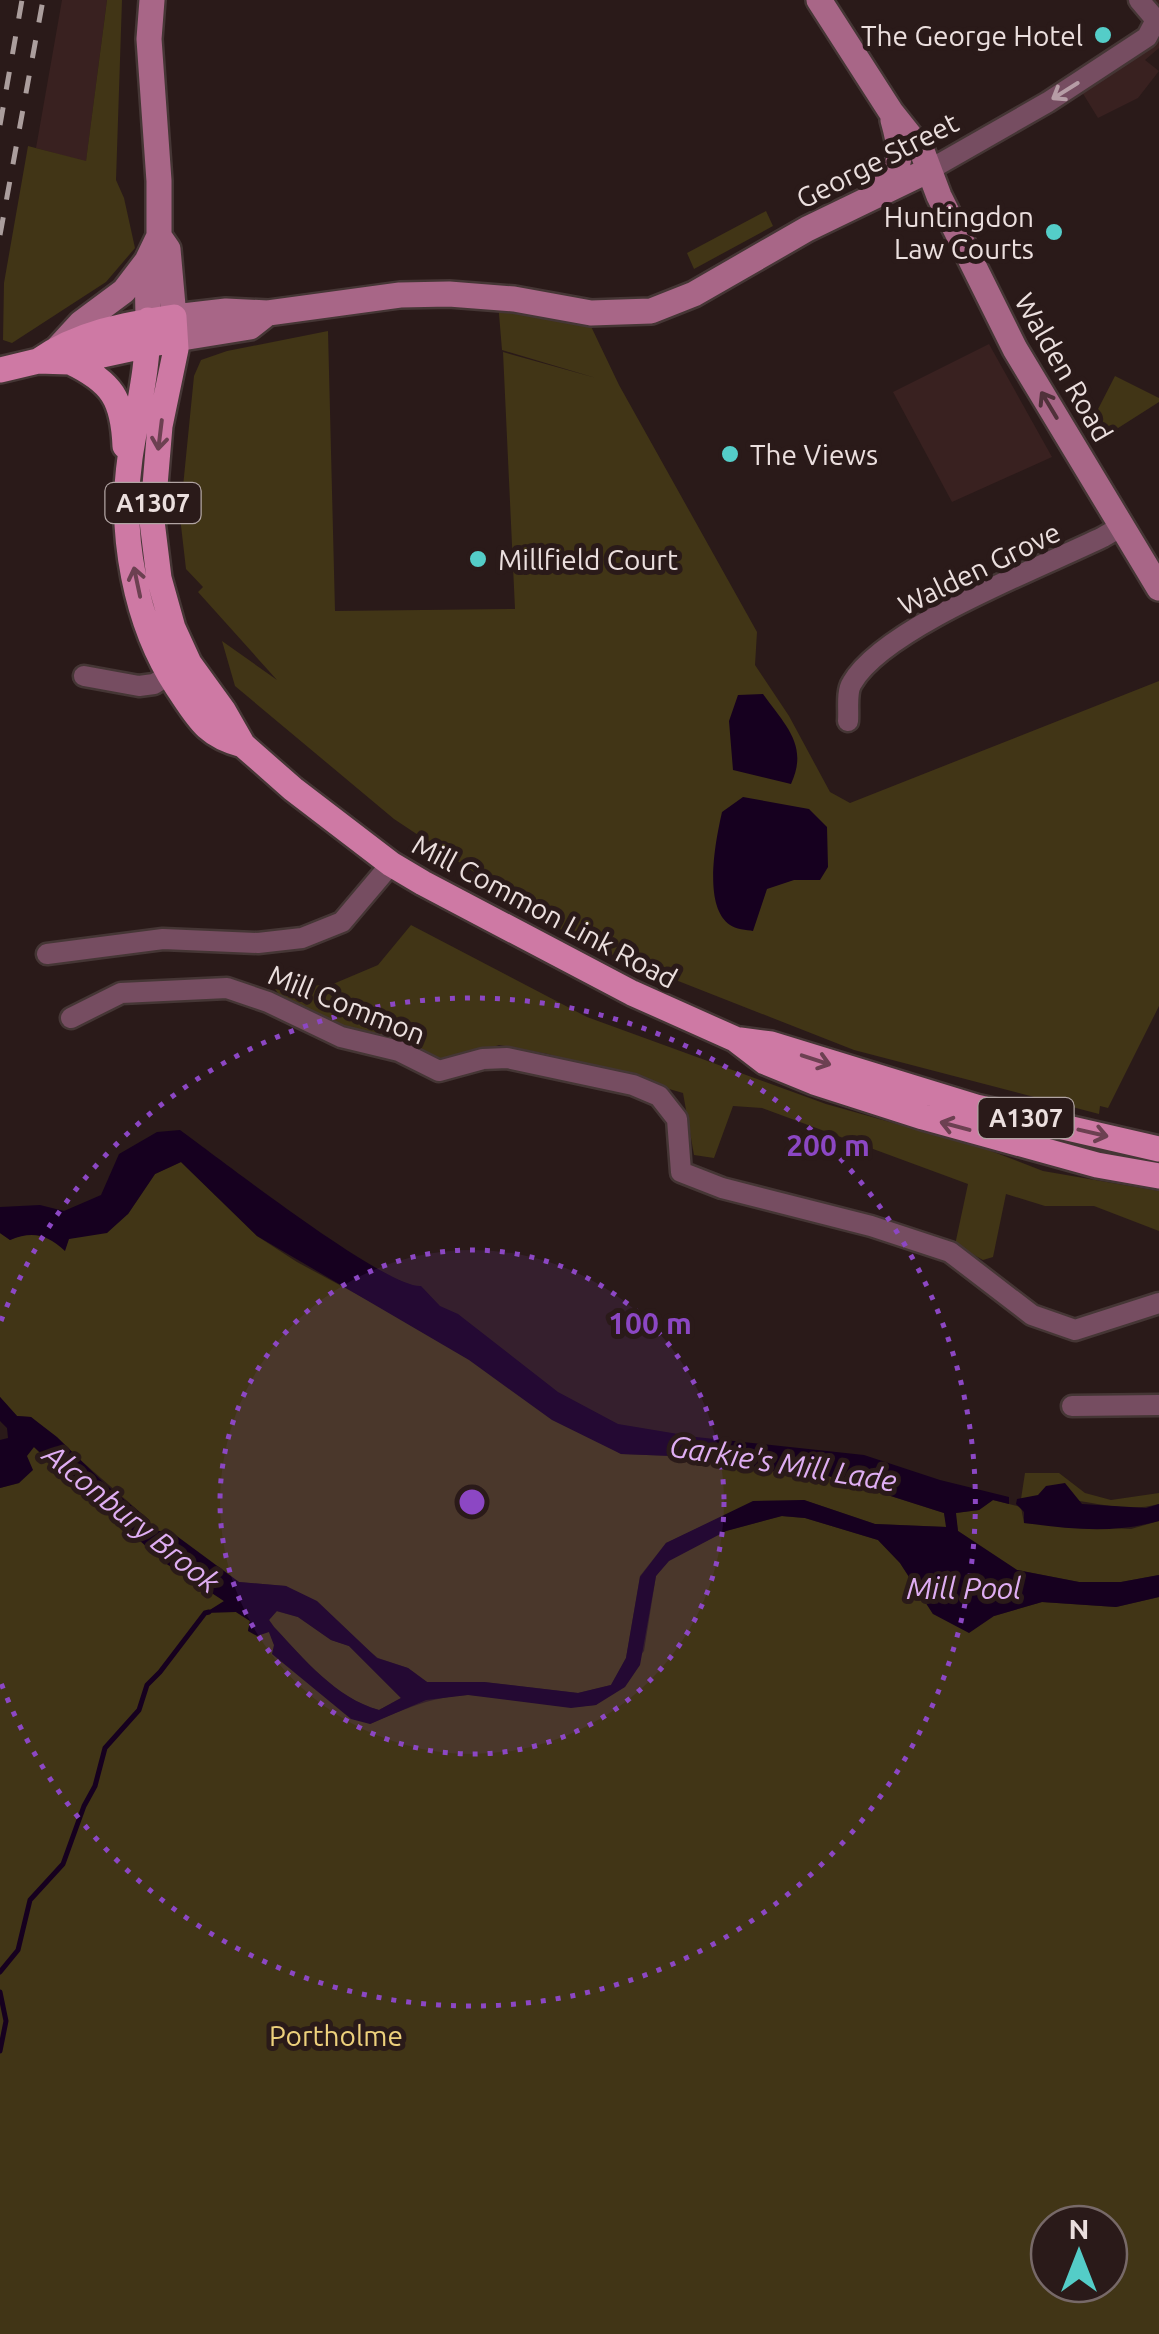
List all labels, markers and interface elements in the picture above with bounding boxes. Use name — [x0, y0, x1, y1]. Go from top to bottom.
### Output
place label: The George Hotel — [861, 20, 1083, 51]
marker: The George Hotel — [1092, 24, 1114, 46]
one-way arrow — [1051, 81, 1080, 101]
street label: George Street — [791, 106, 963, 214]
place label: Huntingdon Law Courts — [884, 201, 1034, 264]
marker: Huntingdon Law Courts — [1043, 221, 1065, 243]
street label: Walden Road — [1009, 287, 1119, 447]
one-way arrow — [1039, 391, 1059, 420]
one-way arrow — [150, 419, 169, 451]
place label: The Views — [750, 439, 878, 470]
marker: The Views — [719, 443, 741, 465]
road number: A1307 — [106, 483, 200, 523]
street label: Walden Grove — [893, 516, 1065, 620]
place label: Millfield Court — [498, 544, 678, 575]
marker: Millfield Court — [467, 548, 489, 570]
one-way arrow — [126, 567, 145, 599]
street label: Mill Common Link Road — [407, 828, 683, 994]
street label: Mill Common — [264, 958, 430, 1050]
one-way arrow — [800, 1052, 832, 1070]
road number: A1307 — [978, 1098, 1074, 1138]
one-way arrow — [940, 1116, 971, 1135]
one-way arrow — [1076, 1125, 1108, 1144]
text: 200 m — [786, 1128, 870, 1162]
text: 100 m — [608, 1306, 692, 1340]
water label: Garkie's Mill Lade — [667, 1428, 899, 1498]
water label: Alconbury Brook — [35, 1435, 227, 1600]
centre of rings — [454, 1484, 490, 1520]
water label: Mill Pool — [906, 1571, 1022, 1605]
park label: Portholme — [269, 2020, 403, 2051]
north arrow — [1029, 2204, 1129, 2304]
text: N — [1069, 2213, 1089, 2244]

